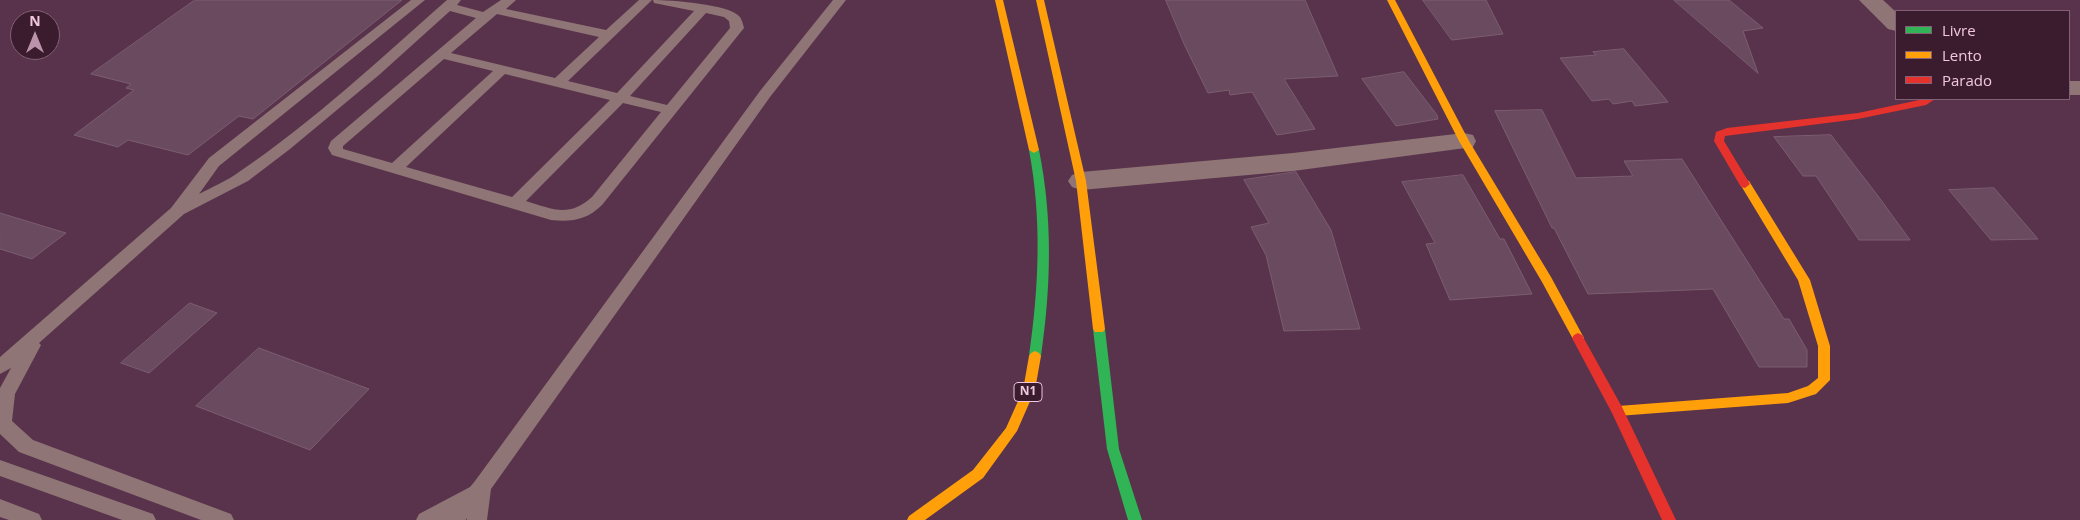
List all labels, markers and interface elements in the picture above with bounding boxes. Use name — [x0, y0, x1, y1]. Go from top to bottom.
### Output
north arrow — [10, 10, 60, 60]
legend — [1895, 10, 2070, 100]
text: N — [29, 11, 41, 30]
text: Livre — [1942, 20, 1976, 40]
text: Lento — [1942, 45, 1982, 65]
text: Parado — [1942, 70, 1992, 90]
road number: N1 — [1014, 382, 1042, 402]

